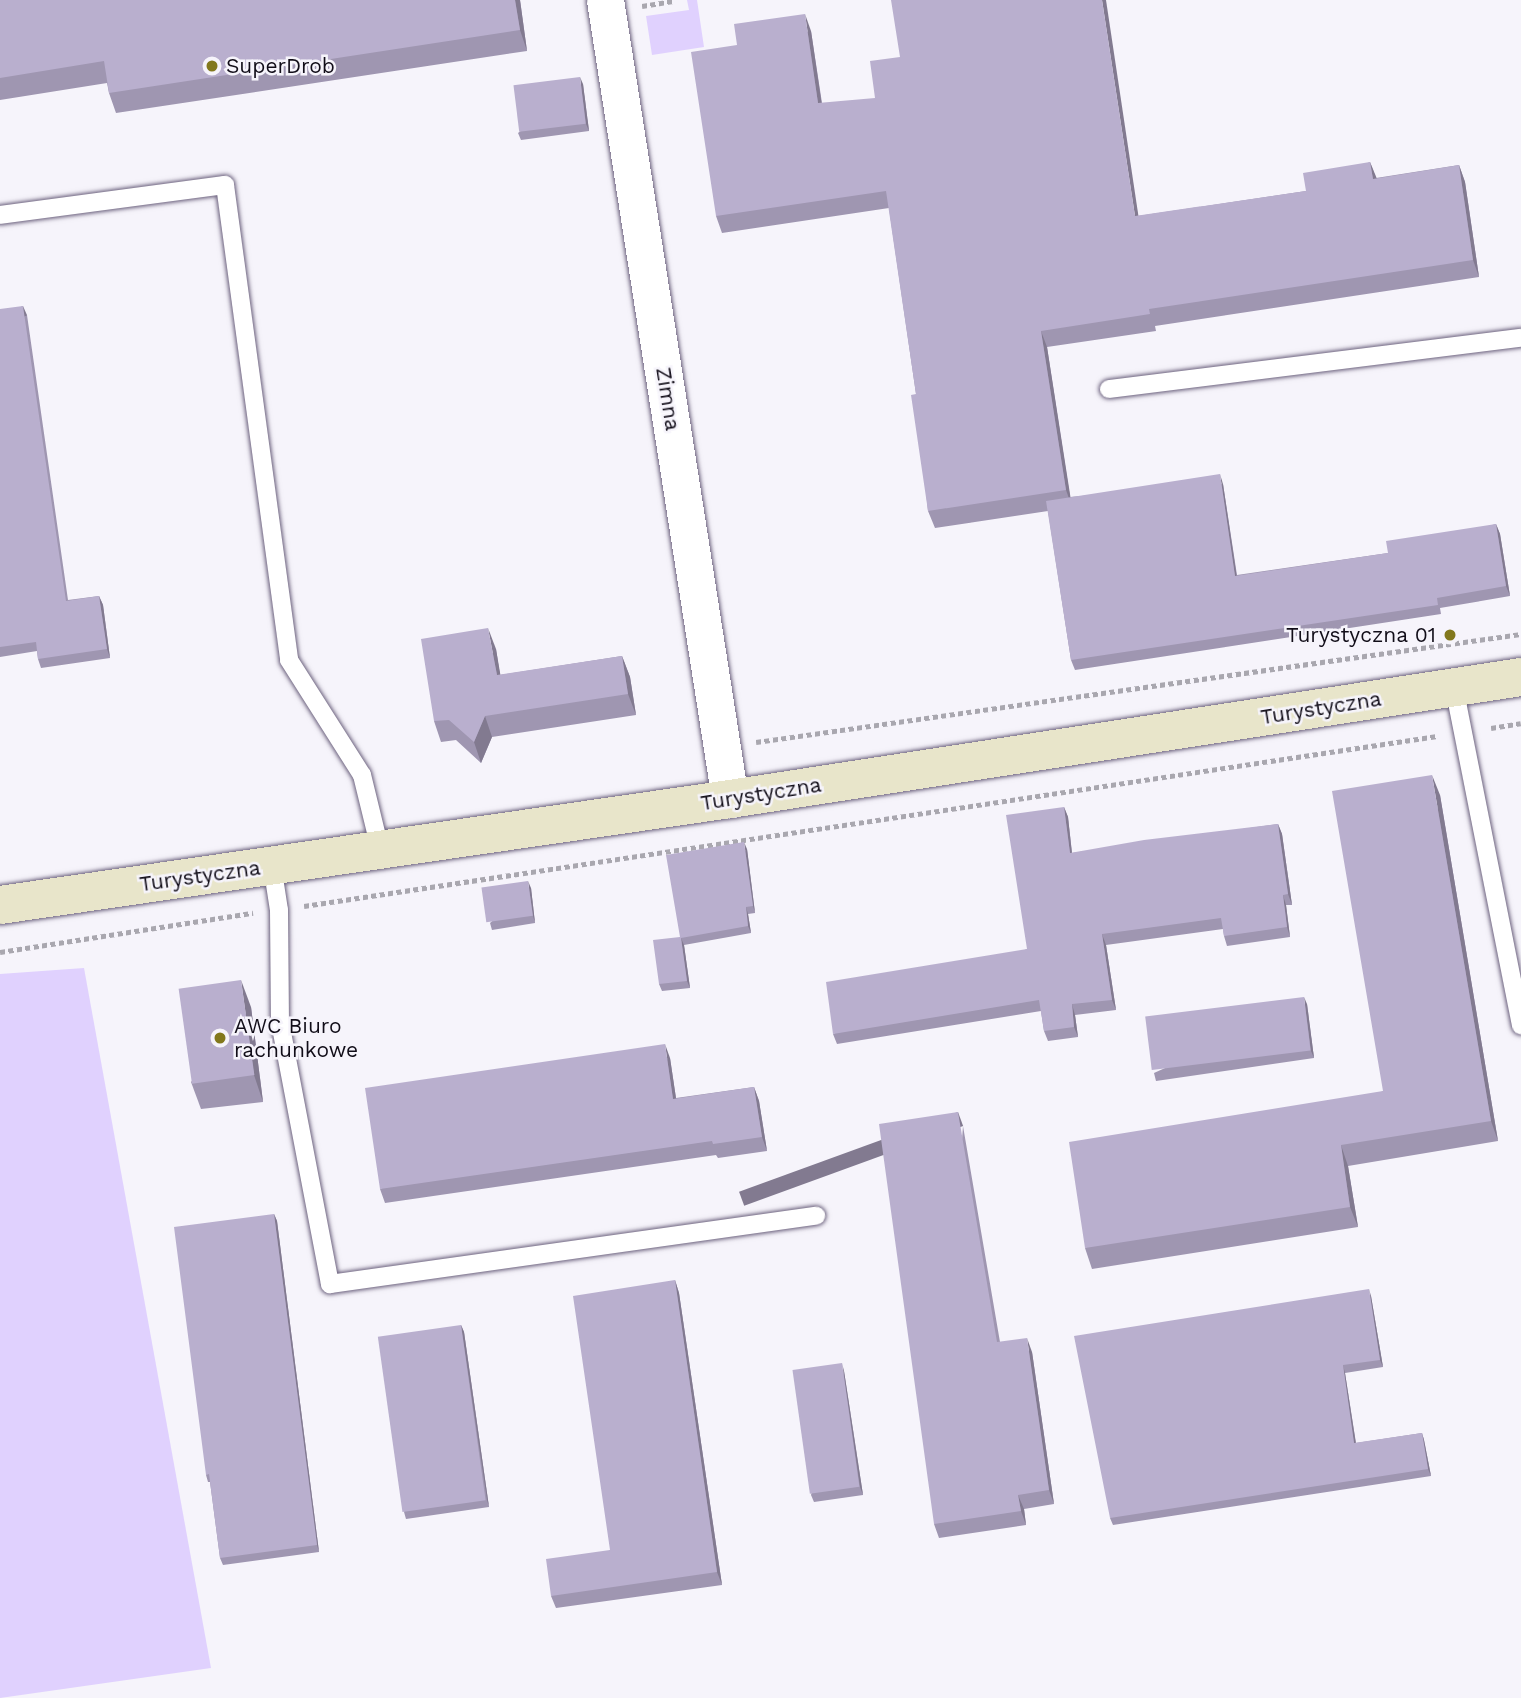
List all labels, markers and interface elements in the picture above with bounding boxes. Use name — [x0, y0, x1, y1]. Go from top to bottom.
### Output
place label: SuperDrob — [226, 53, 335, 79]
marker: SuperDrob — [204, 58, 220, 74]
street label: Zimna — [651, 366, 685, 432]
place label: Turystyczna 01 — [1286, 622, 1436, 648]
marker: Turystyczna 01 — [1442, 627, 1458, 643]
street label: Turystyczna — [1259, 686, 1383, 730]
street label: Turystyczna — [699, 772, 823, 816]
street label: Turystyczna — [138, 855, 262, 897]
place label: AWC Biuro rachunkowe — [234, 1013, 358, 1063]
marker: AWC Biuro rachunkowe — [212, 1030, 228, 1046]

